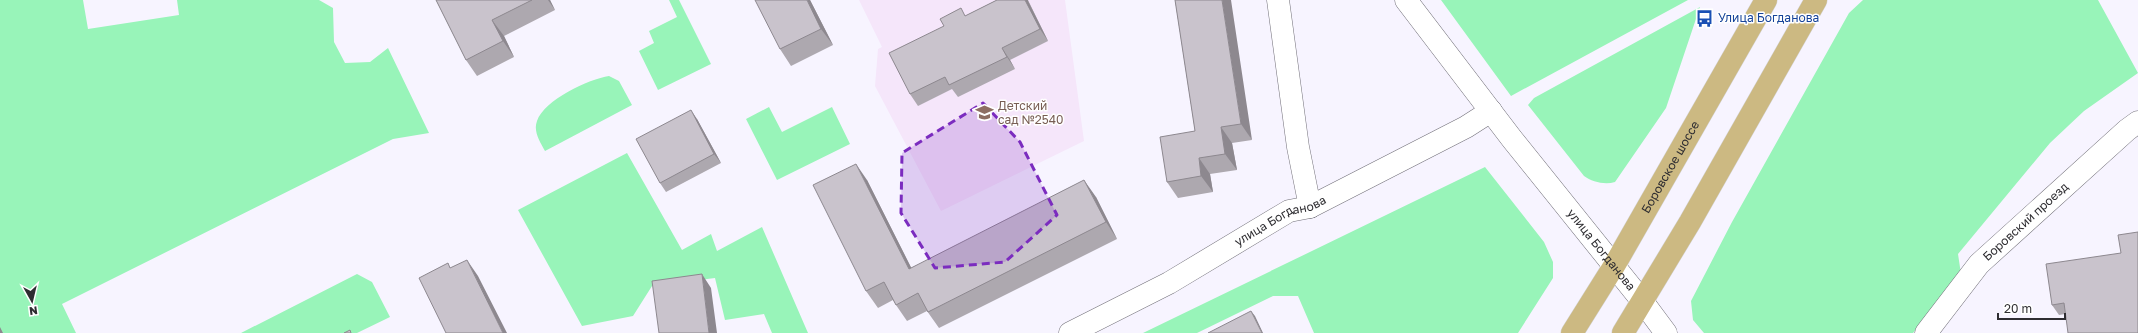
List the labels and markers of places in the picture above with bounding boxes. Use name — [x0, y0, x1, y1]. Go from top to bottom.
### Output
bus stop icon: Улица Богданова — [1695, 8, 1715, 28]
place label: Улица Богданова — [1718, 10, 1819, 25]
place label: Детский сад №2540 — [998, 98, 1063, 127]
school or university icon: Детский сад №2540 — [975, 103, 995, 123]

